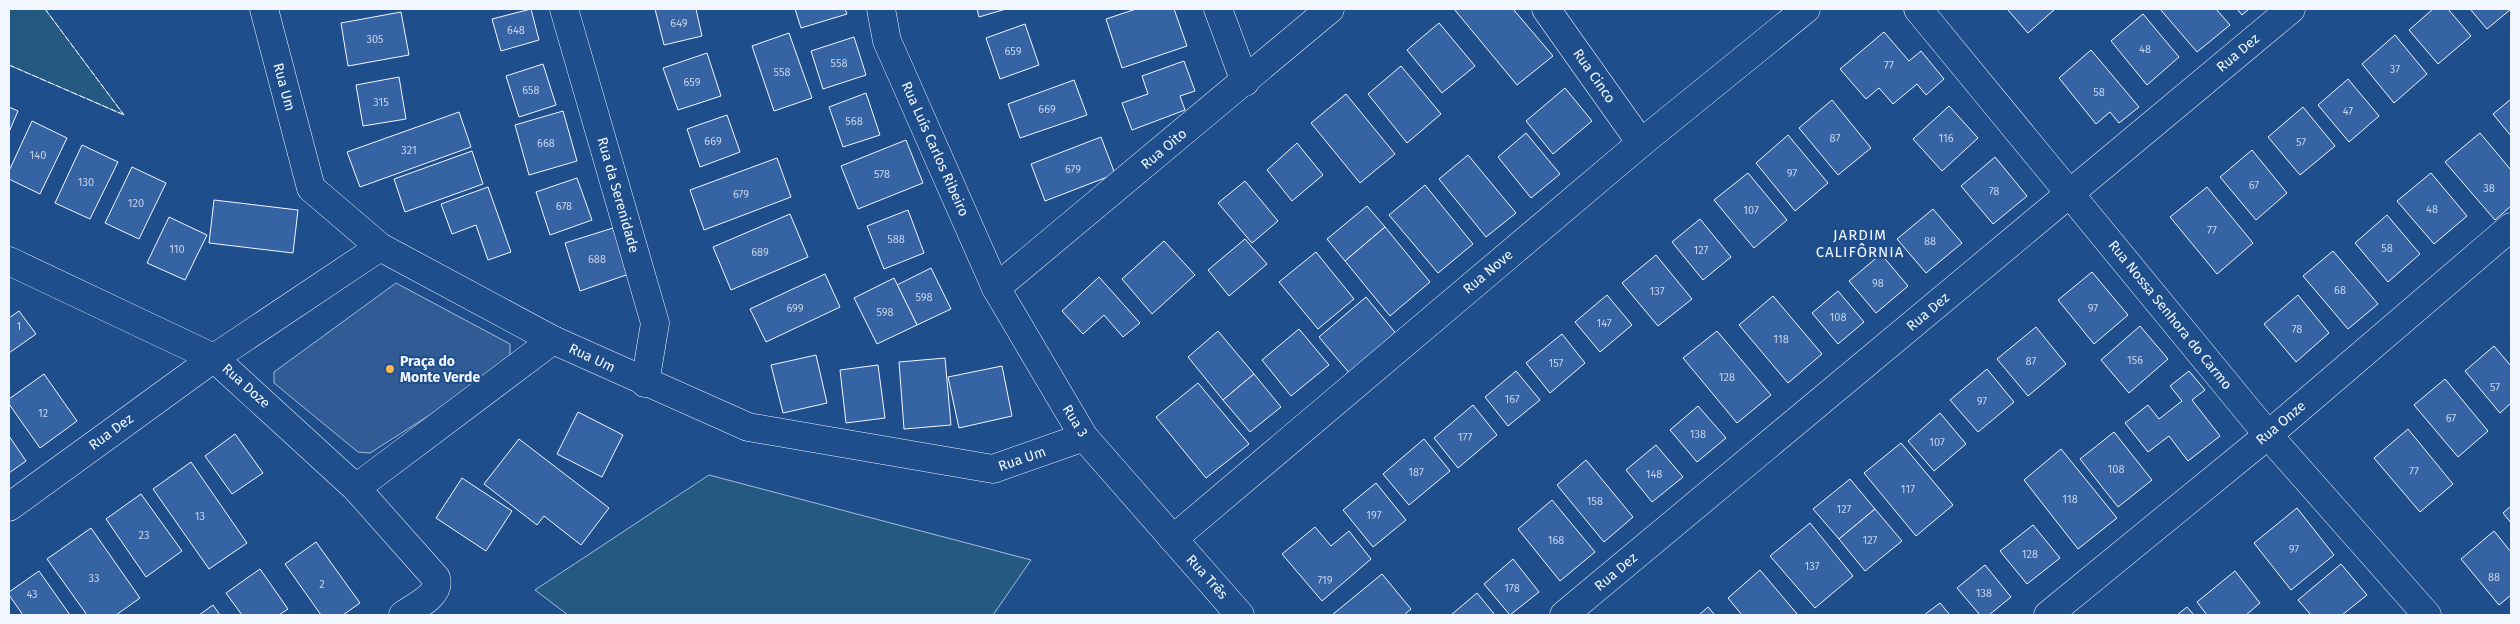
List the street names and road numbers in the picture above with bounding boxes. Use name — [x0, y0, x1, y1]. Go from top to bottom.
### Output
street label: Rua Dez — [2213, 30, 2263, 76]
street label: Rua Cinco — [1569, 46, 1619, 106]
street label: Rua Um — [269, 61, 299, 113]
street label: Rua Luís Carlos Ribeiro — [898, 79, 972, 219]
street label: Rua Oito — [1138, 125, 1190, 173]
street label: Rua da Serenidade — [593, 135, 643, 255]
street label: Rua Nossa Senhora do Carmo — [2105, 237, 2235, 393]
street label: Rua Nove — [1460, 246, 1516, 298]
street label: Rua Dez — [1903, 289, 1953, 335]
street label: Rua Um — [566, 340, 618, 376]
street label: Rua Doze — [218, 360, 274, 412]
street label: Rua Onze — [2253, 397, 2309, 449]
street label: Rua 3 — [1059, 402, 1091, 440]
street label: Rua Dez — [86, 410, 136, 454]
street label: Rua Um — [996, 443, 1048, 475]
street label: Rua Dez — [1591, 549, 1641, 595]
street label: Rua Três — [1183, 551, 1232, 603]

